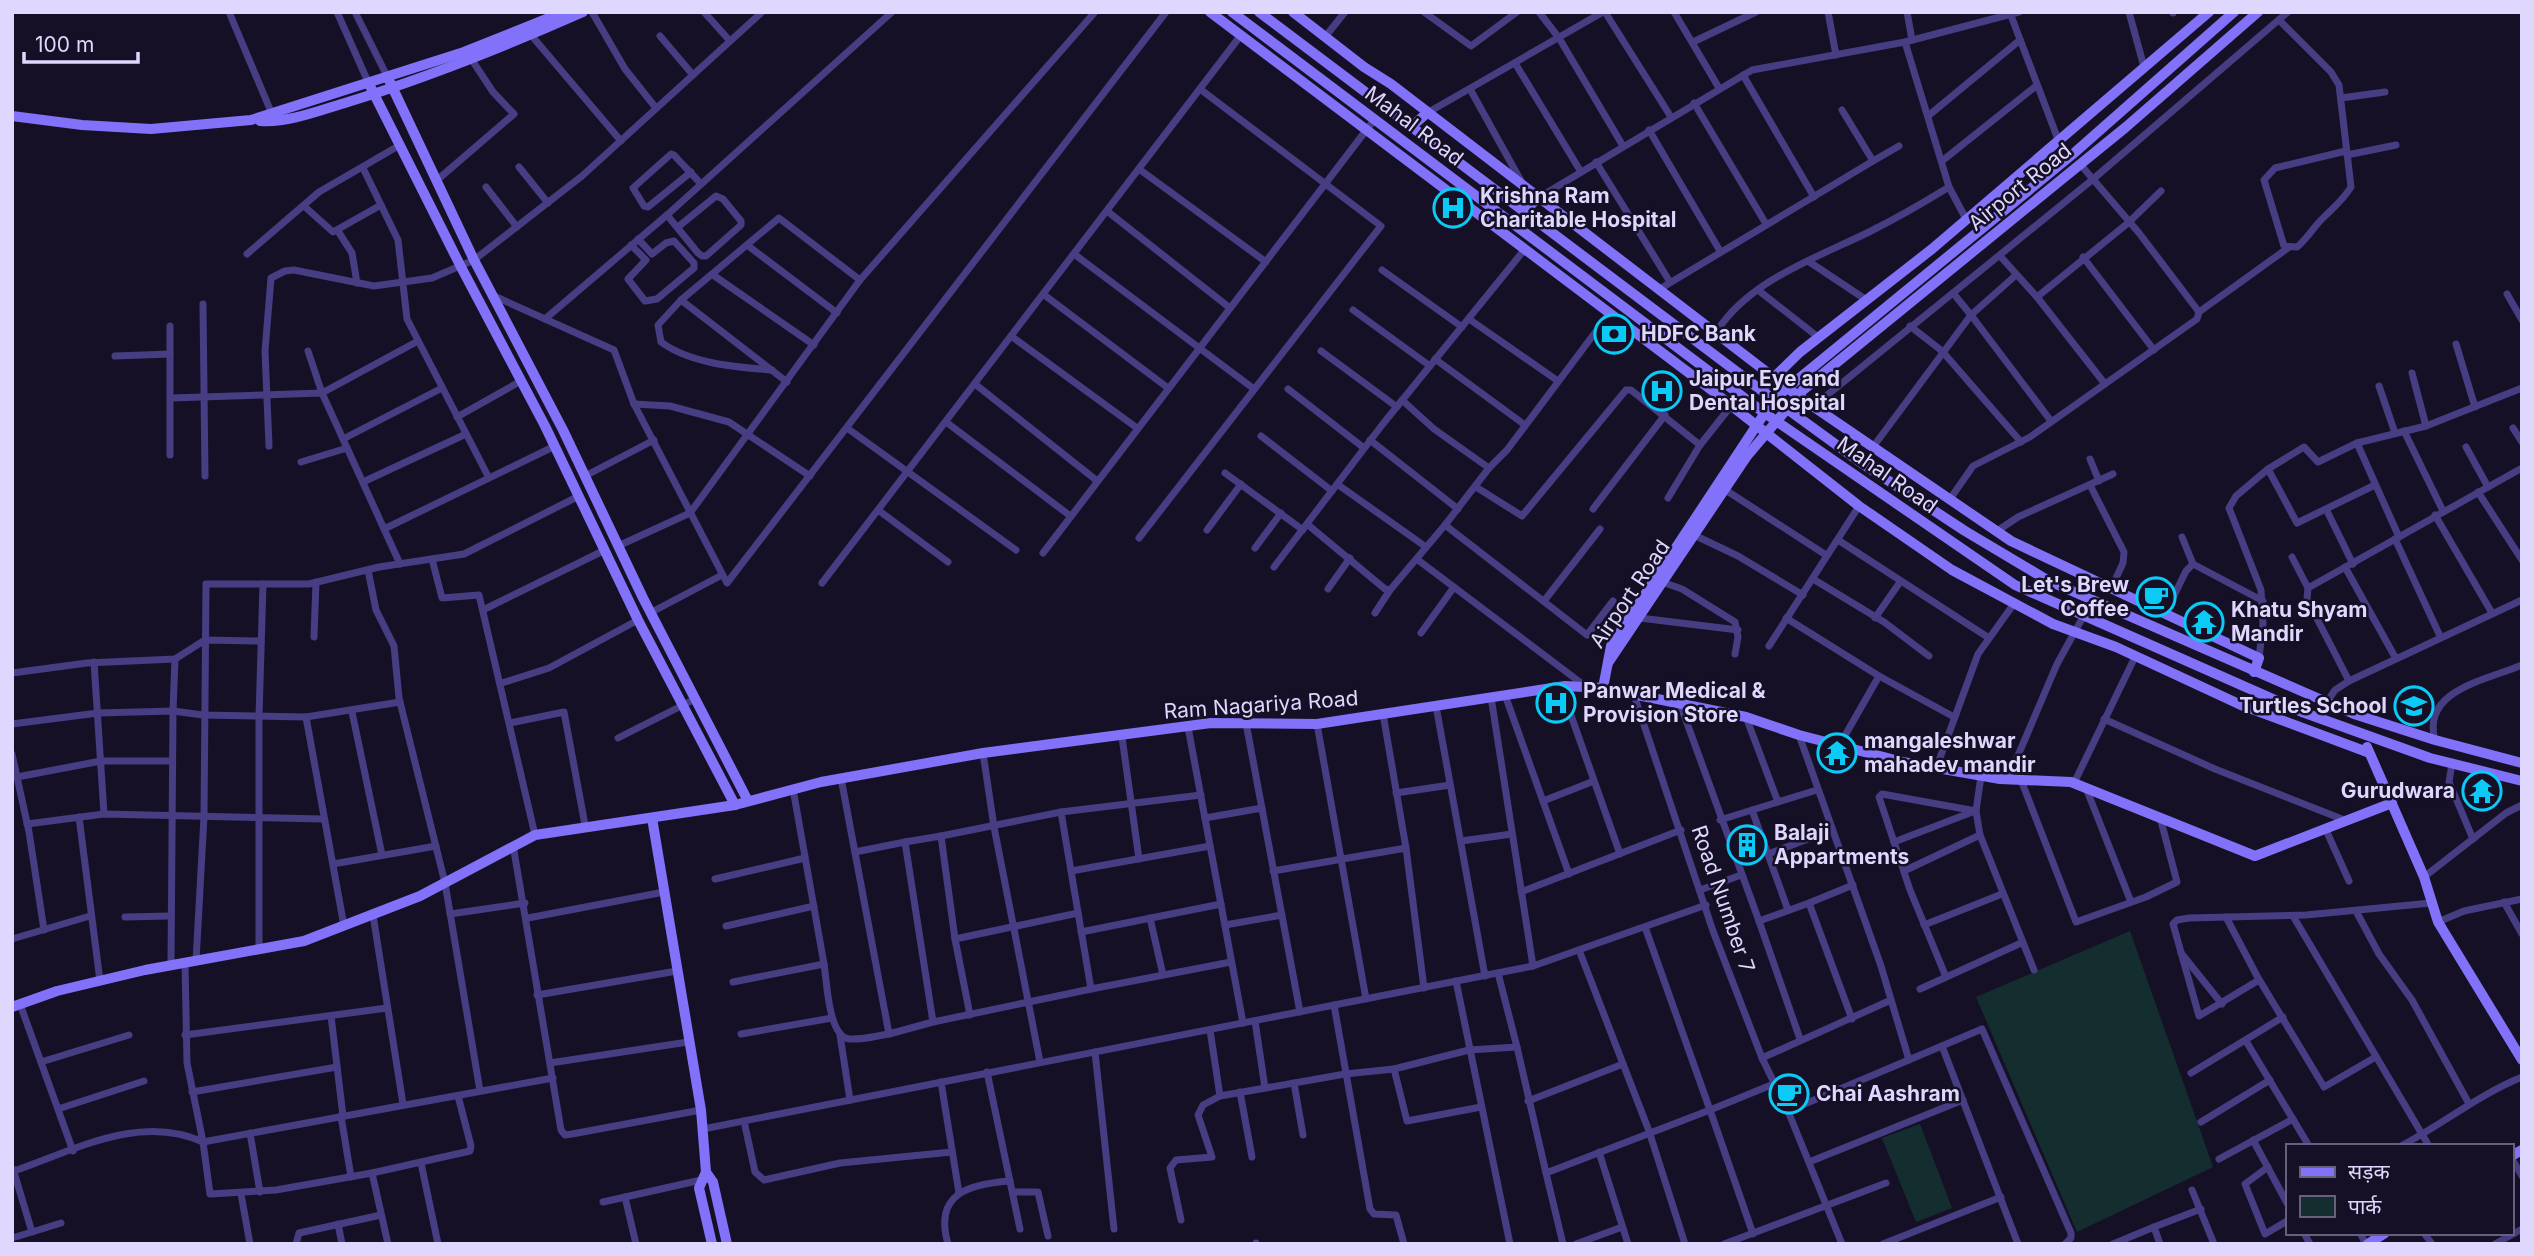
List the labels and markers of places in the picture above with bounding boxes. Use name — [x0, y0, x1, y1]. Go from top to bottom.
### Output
place label: Krishna Ram Charitable Hospital — [1480, 183, 1677, 232]
hospital icon: Krishna Ram Charitable Hospital — [1432, 187, 1474, 229]
bank icon: HDFC Bank — [1593, 313, 1635, 355]
place label: HDFC Bank — [1641, 321, 1757, 346]
place label: Jaipur Eye and Dental Hospital — [1689, 366, 1845, 415]
hospital icon: Jaipur Eye and Dental Hospital — [1641, 370, 1683, 412]
place label: Let's Brew Coffee — [2021, 572, 2129, 621]
cafe icon: Let's Brew Coffee — [2135, 576, 2177, 618]
place label: Khatu Shyam Mandir — [2231, 597, 2367, 646]
temple icon: Khatu Shyam Mandir — [2183, 601, 2225, 643]
place label: Panwar Medical & Provision Store — [1583, 678, 1767, 727]
hospital icon: Panwar Medical & Provision Store — [1535, 682, 1577, 724]
school or university icon: Turtles School — [2393, 685, 2435, 727]
place label: Turtles School — [2239, 693, 2387, 718]
place label: mangaleshwar mahadev mandir — [1864, 728, 2036, 777]
temple icon: mangaleshwar mahadev mandir — [1816, 732, 1858, 774]
temple icon: Gurudwara — [2461, 770, 2503, 812]
place label: Gurudwara — [2341, 778, 2455, 803]
place label: Balaji Appartments — [1774, 820, 1909, 869]
building icon: Balaji Appartments — [1726, 824, 1768, 866]
cafe icon: Chai Aashram — [1768, 1073, 1810, 1115]
place label: Chai Aashram — [1816, 1081, 1960, 1106]

